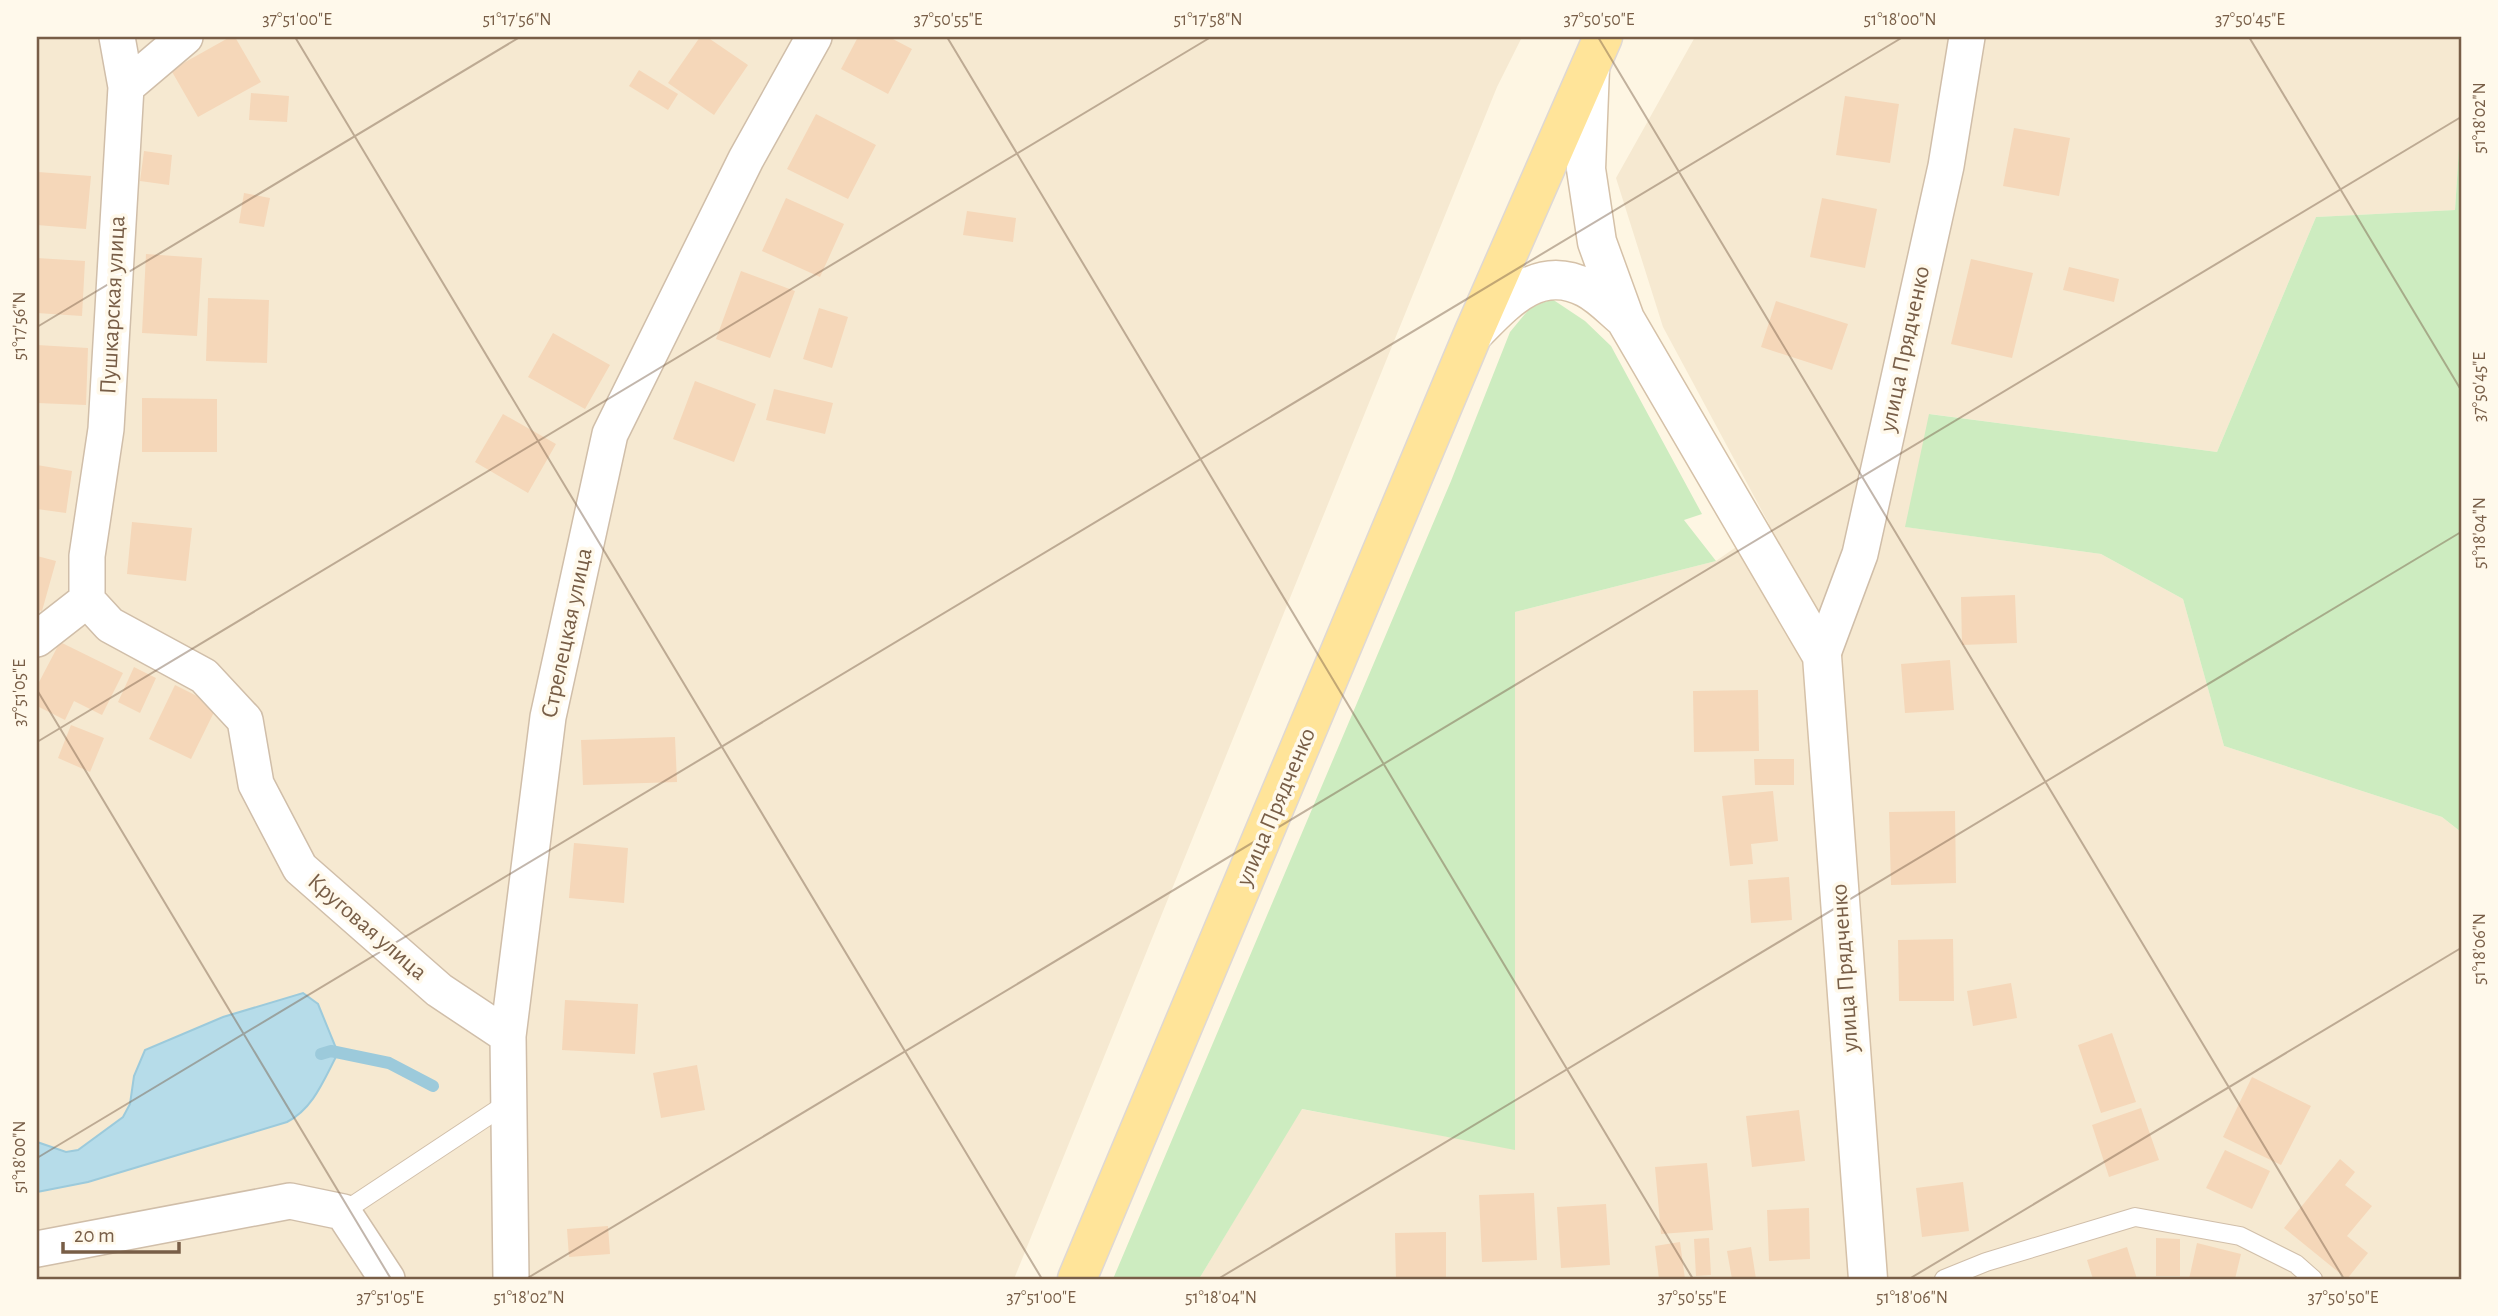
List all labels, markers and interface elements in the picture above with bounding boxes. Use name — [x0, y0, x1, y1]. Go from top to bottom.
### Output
text: 37°51'00"E — [262, 11, 332, 29]
text: 51°17'56"N — [483, 11, 552, 29]
text: 37°50'55"E — [914, 11, 983, 29]
text: 51°17'58"N — [1173, 11, 1243, 29]
text: 37°50'50"E — [1564, 11, 1635, 29]
text: 51°18'00"N — [1863, 11, 1937, 29]
text: 37°50'45"E — [2215, 11, 2285, 29]
text: 51°18'02"N — [2471, 82, 2489, 154]
street label: Пушкарская улица — [96, 215, 130, 395]
street label: улица Прядченко — [1876, 264, 1934, 435]
text: 51°17'56"N — [11, 292, 29, 361]
text: 37°50'45"E — [2471, 352, 2489, 422]
text: 51°18'04"N — [2471, 497, 2489, 569]
street label: Стрелецкая улица — [537, 546, 597, 720]
text: 37°51'05"E — [11, 659, 29, 727]
street label: улица Прядченко — [1232, 725, 1320, 890]
street label: Круговая улица — [303, 869, 431, 985]
street label: улица Прядченко — [1827, 883, 1863, 1054]
text: 51°18'06"N — [2471, 913, 2489, 985]
text: 51°18'00"N — [11, 1120, 29, 1194]
scale bar — [63, 1211, 178, 1255]
text: 20 m — [74, 1225, 115, 1246]
text: 37°51'05"E — [356, 1289, 424, 1307]
text: 51°18'02"N — [493, 1289, 565, 1307]
text: 37°51'00"E — [1006, 1289, 1076, 1307]
text: 51°18'04"N — [1185, 1289, 1257, 1307]
text: 37°50'55"E — [1658, 1289, 1727, 1307]
text: 51°18'06"N — [1876, 1289, 1948, 1307]
text: 37°50'50"E — [2308, 1289, 2379, 1307]

